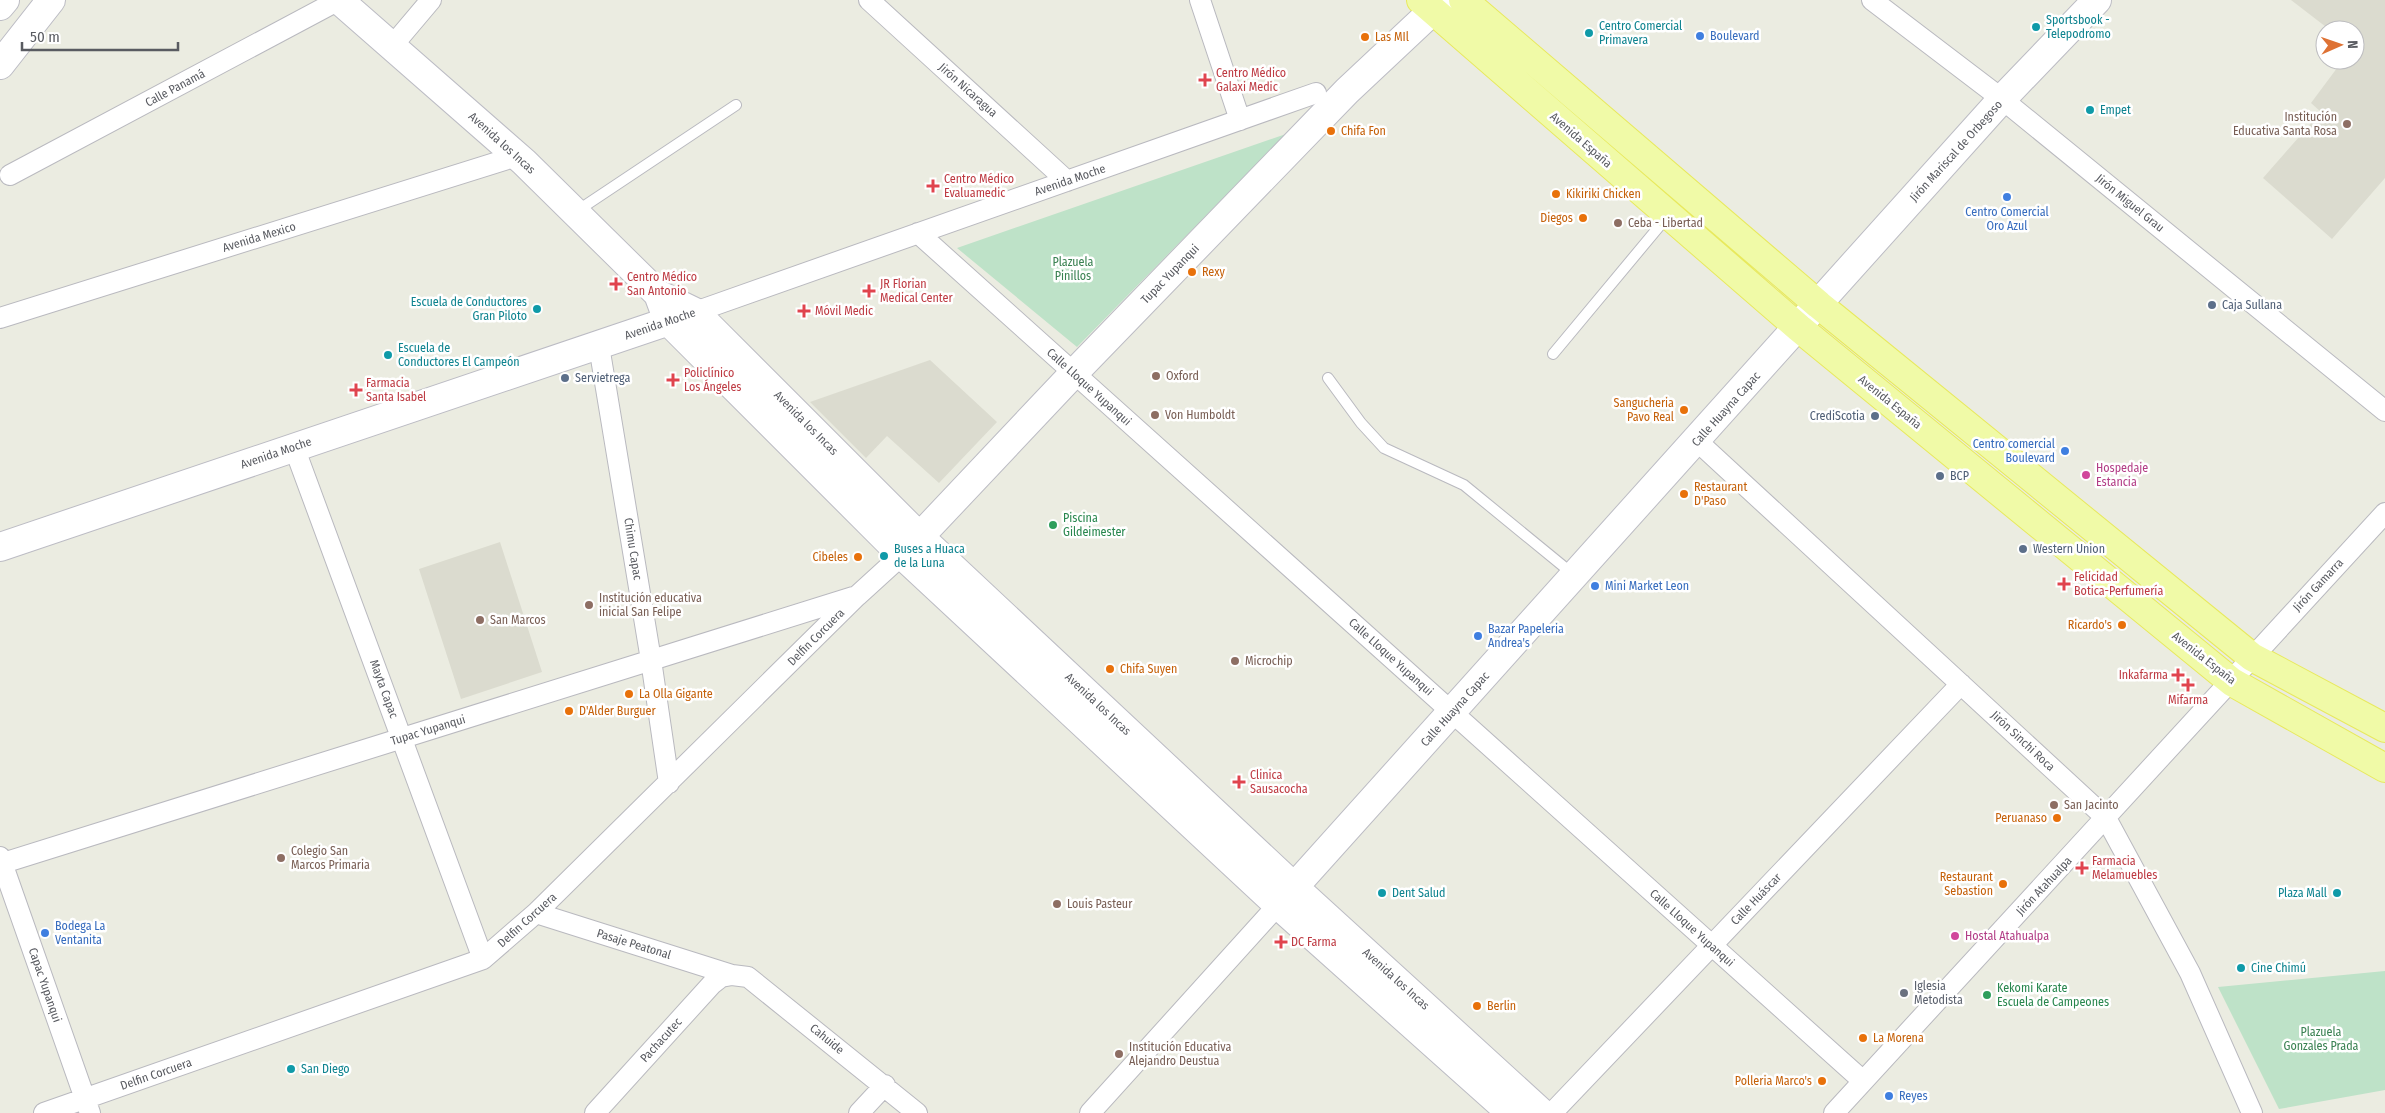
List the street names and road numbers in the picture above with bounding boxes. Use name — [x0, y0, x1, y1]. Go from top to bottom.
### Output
street label: Jirón Nicaragua — [936, 60, 1000, 120]
street label: Calle Panamá — [143, 66, 207, 110]
street label: Jirón Mariscal de Orbegoso — [1907, 97, 2005, 205]
street label: Avenida los Incas — [466, 109, 538, 177]
street label: Avenida España — [1547, 109, 1615, 171]
street label: Avenida Moche — [1033, 161, 1107, 199]
street label: Jirón Miguel Grau — [2093, 171, 2167, 235]
street label: Avenida Mexico — [221, 219, 297, 255]
street label: Tupac Yupanqui — [1138, 241, 1202, 307]
street label: Avenida Moche — [623, 305, 697, 343]
street label: Calle Lloque Yupanqui — [1044, 345, 1134, 429]
street label: Calle Huayna Capac — [1689, 369, 1763, 449]
street label: Avenida España — [1856, 372, 1924, 432]
street label: Avenida los Incas — [771, 388, 841, 458]
street label: Avenida Moche — [239, 434, 313, 472]
street label: Chimu Capac — [621, 517, 645, 581]
street label: Jirón Gamarra — [2290, 556, 2346, 614]
street label: Delfin Corcuera — [785, 606, 847, 668]
street label: Calle Lloque Yupanqui — [1346, 615, 1436, 699]
street label: Avenida España — [2169, 629, 2239, 687]
street label: Mayta Capac — [367, 658, 401, 720]
street label: Calle Huayna Capac — [1418, 669, 1492, 749]
street label: Avenida los Incas — [1062, 670, 1134, 738]
street label: Jirón Sinchi Roca — [1988, 708, 2058, 774]
street label: Tupac Yupanqui — [389, 712, 467, 748]
street label: Jirón Atahualpa — [2013, 854, 2075, 918]
street label: Calle Huáscar — [1728, 870, 1785, 928]
street label: Calle Lloque Yupanqui — [1647, 886, 1737, 970]
street label: Delfin Corcuera — [495, 890, 559, 950]
street label: Pasaje Peatonal — [595, 926, 673, 962]
street label: Avenida los Incas — [1360, 945, 1432, 1013]
street label: Capac Yupanqui — [26, 946, 64, 1024]
street label: Pachacutec — [637, 1015, 685, 1065]
street label: Cahuide — [807, 1021, 847, 1057]
street label: Delfin Corcuera — [119, 1055, 194, 1093]

